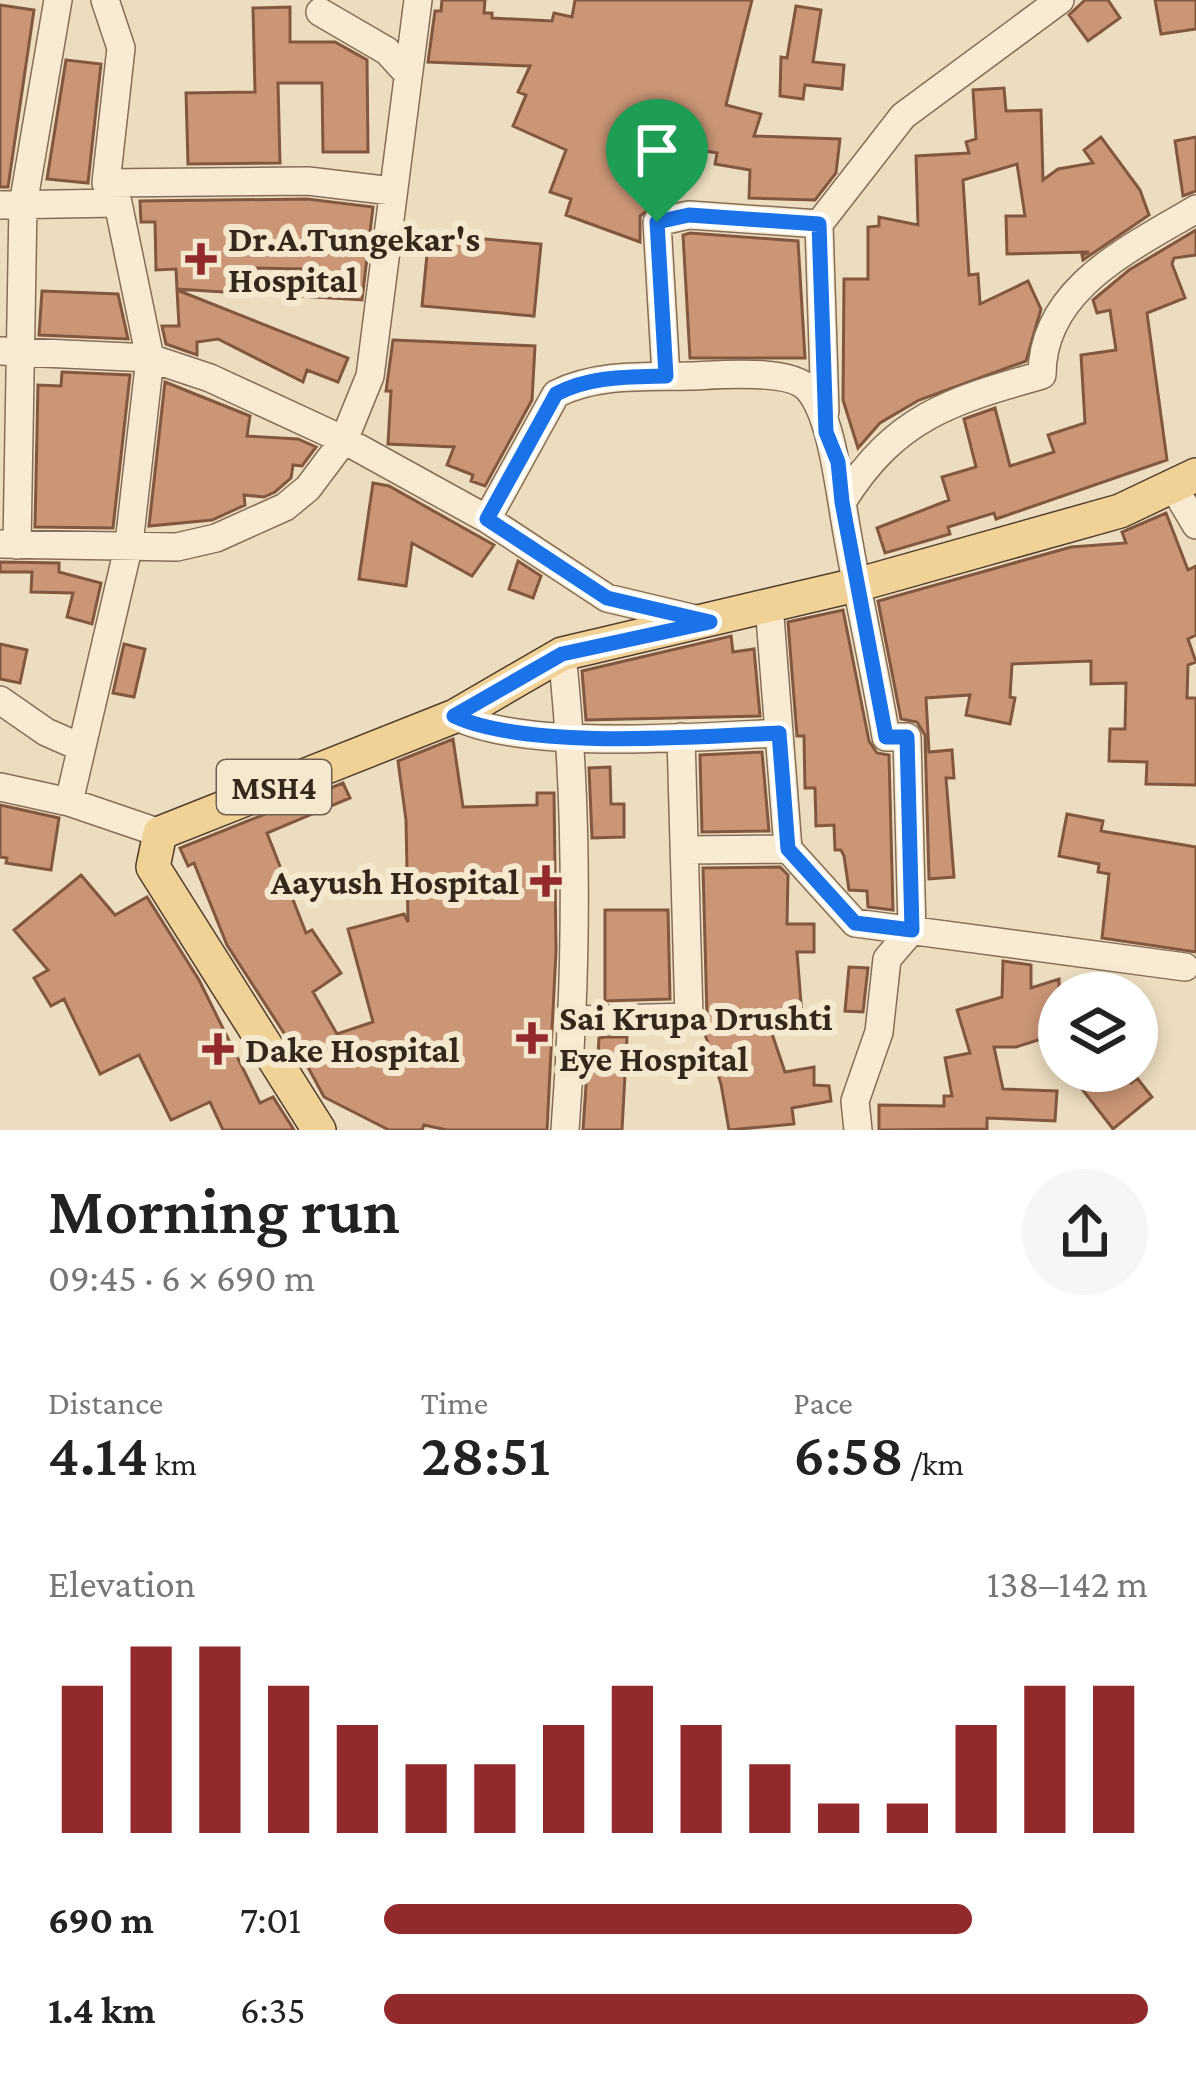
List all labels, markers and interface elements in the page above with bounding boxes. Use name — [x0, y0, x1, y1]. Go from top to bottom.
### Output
pin — [606, 99, 708, 222]
icon: arrive — [624, 117, 690, 183]
place label: Dr.A.Tungekar's Hospital — [228, 219, 480, 300]
marker: Dr.A.Tungekar's Hospital — [185, 243, 217, 275]
road number: MSH4 — [217, 760, 331, 814]
place label: Aayush Hospital — [270, 862, 519, 902]
marker: Aayush Hospital — [530, 865, 562, 897]
map controls — [1038, 972, 1158, 1092]
button: layers — [1038, 972, 1158, 1092]
place label: Sai Krupa Drushti Eye Hospital — [559, 998, 833, 1079]
marker: Sai Krupa Drushti Eye Hospital — [516, 1022, 548, 1054]
place label: Dake Hospital — [245, 1030, 459, 1070]
marker: Dake Hospital — [202, 1033, 234, 1065]
button: share — [1022, 1169, 1148, 1295]
text: Morning run — [48, 1174, 400, 1247]
text: 09:45 · 6 × 690 m — [48, 1256, 315, 1299]
text: Distance — [48, 1384, 163, 1421]
text: Time — [421, 1384, 488, 1421]
text: Pace — [793, 1384, 853, 1421]
text: 4.14 — [48, 1421, 148, 1488]
text: 28:51 — [421, 1421, 550, 1488]
text: 6:58 — [793, 1421, 904, 1488]
text: km — [148, 1445, 197, 1482]
text: /km — [904, 1445, 964, 1482]
text: Elevation — [48, 1562, 196, 1605]
text: 138–142 m — [987, 1562, 1148, 1605]
text: 690 m — [48, 1898, 154, 1941]
text: 7:01 — [240, 1898, 301, 1941]
text: 1.4 km — [48, 1988, 156, 2031]
text: 6:35 — [240, 1988, 306, 2031]

